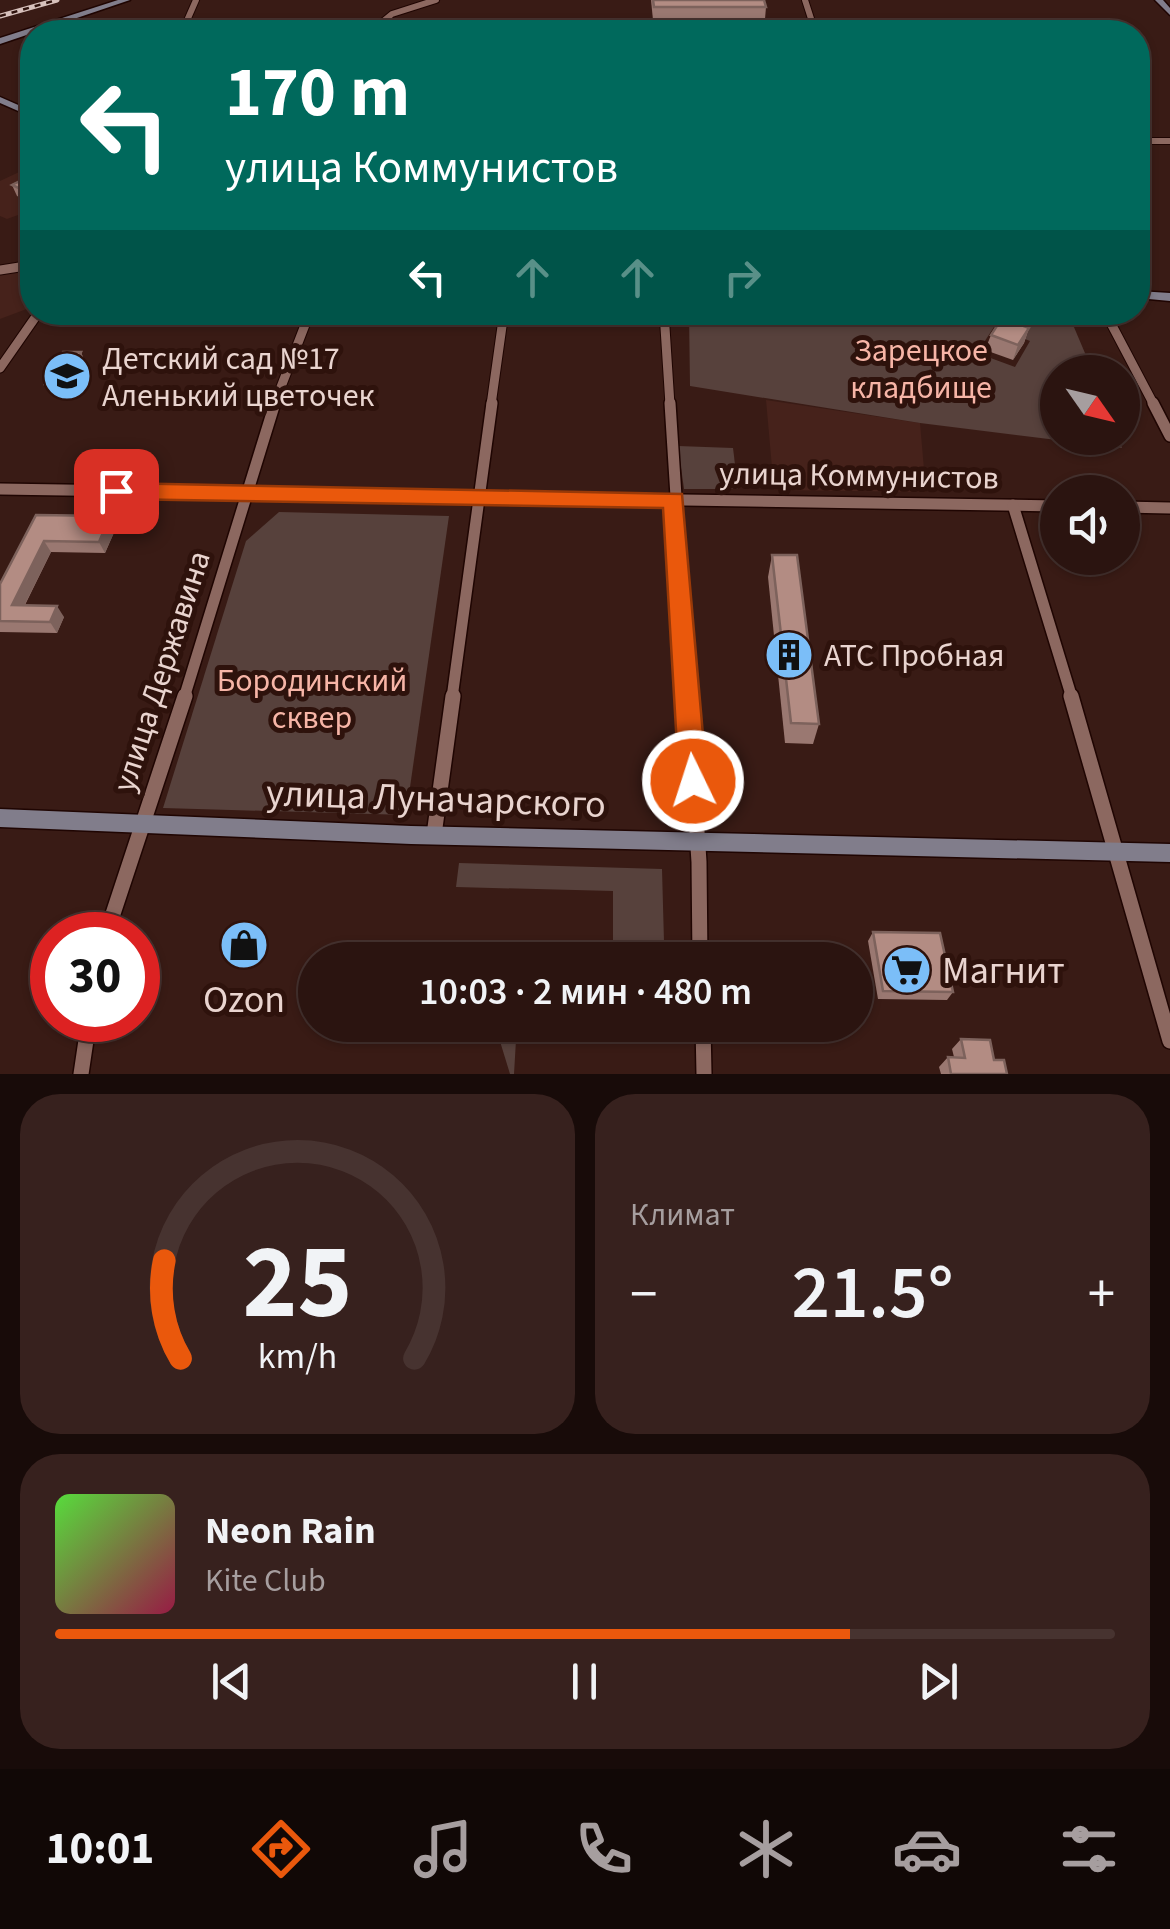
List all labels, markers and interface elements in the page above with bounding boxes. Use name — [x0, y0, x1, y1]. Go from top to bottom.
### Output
text: 170 m — [225, 43, 410, 143]
icon: left — [60, 60, 190, 190]
text: улица Коммунистов — [225, 136, 618, 200]
icon: left — [400, 250, 455, 305]
icon: ahead — [505, 250, 560, 305]
icon: ahead — [610, 250, 665, 305]
icon: right — [715, 250, 770, 305]
park label: Зарецкое кладбище — [850, 328, 992, 411]
place label: Детский сад №17 Аленький цветочек — [102, 336, 375, 419]
school or university icon: Детский сад №17 Аленький цветочек — [41, 350, 93, 402]
north arrow — [1040, 355, 1140, 455]
map controls — [1040, 355, 1140, 575]
pin — [74, 449, 159, 534]
street label: улица Коммунистов — [719, 451, 999, 501]
icon: arrive — [89, 464, 144, 519]
button: sound — [1040, 475, 1140, 575]
street label: улица Державина — [101, 545, 223, 798]
building icon: АТС Пробная — [763, 629, 815, 681]
place label: АТС Пробная — [824, 633, 1004, 679]
park label: Бородинский сквер — [217, 658, 407, 741]
position arrow — [641, 729, 745, 833]
street label: улица Луначарского — [265, 766, 607, 832]
speed limit sign: 30 — [30, 912, 160, 1042]
shop icon: Ozon — [218, 919, 270, 971]
supermarket icon: Магнит — [881, 944, 933, 996]
place label: Магнит — [942, 944, 1065, 998]
text: 10:03 · 2 мин · 480 m — [419, 965, 752, 1019]
place label: Ozon — [203, 973, 285, 1027]
text: Климат — [630, 1192, 735, 1238]
text: 25 — [243, 1210, 352, 1358]
text: 21.5° — [791, 1240, 954, 1347]
text: − — [630, 1256, 657, 1334]
text: + — [1088, 1256, 1115, 1334]
text: km/h — [258, 1331, 337, 1382]
text: Neon Rain — [205, 1504, 376, 1558]
text: Kite Club — [205, 1558, 326, 1604]
icon: previous — [204, 1654, 259, 1709]
icon: pause — [557, 1654, 612, 1709]
icon: next — [911, 1654, 966, 1709]
icon: directions — [246, 1814, 316, 1884]
icon: music — [408, 1814, 478, 1884]
icon: phone — [569, 1814, 639, 1884]
icon: climate — [731, 1814, 801, 1884]
icon: car — [892, 1814, 962, 1884]
icon: filters — [1054, 1814, 1124, 1884]
text: 10:01 — [46, 1817, 154, 1881]

